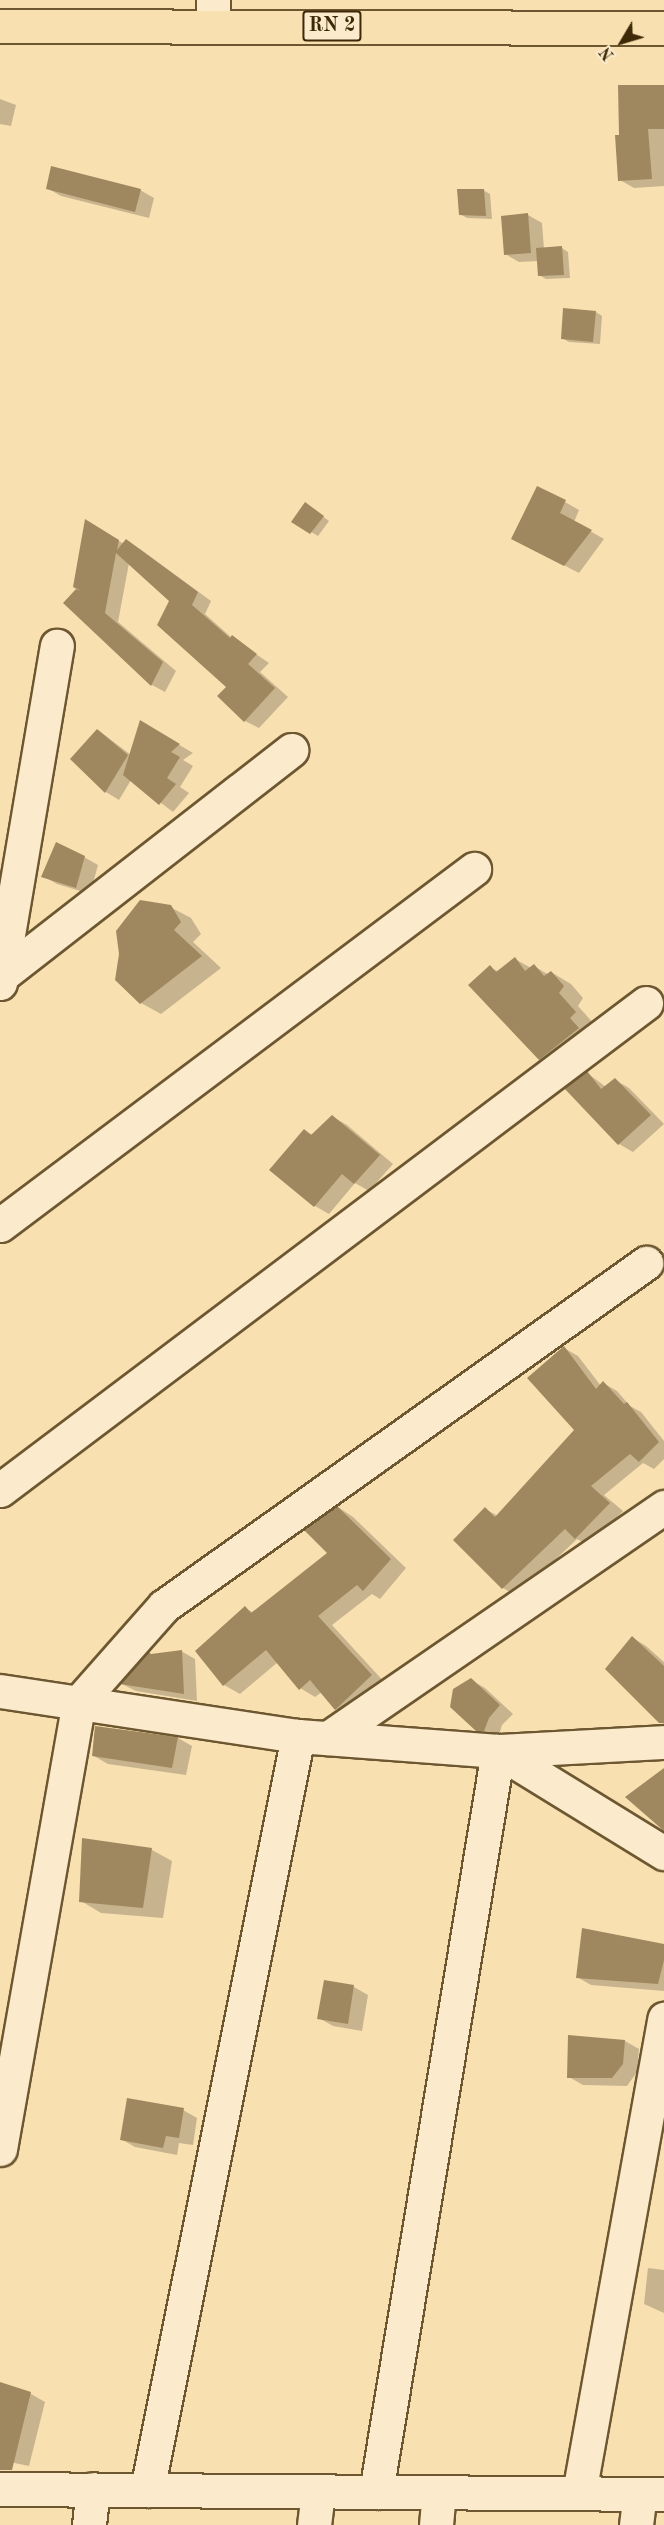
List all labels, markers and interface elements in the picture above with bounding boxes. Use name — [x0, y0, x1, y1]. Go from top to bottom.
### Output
road number: RN 2 — [302, 9, 362, 43]
north arrow — [592, 12, 652, 72]
text: N — [598, 43, 618, 63]

